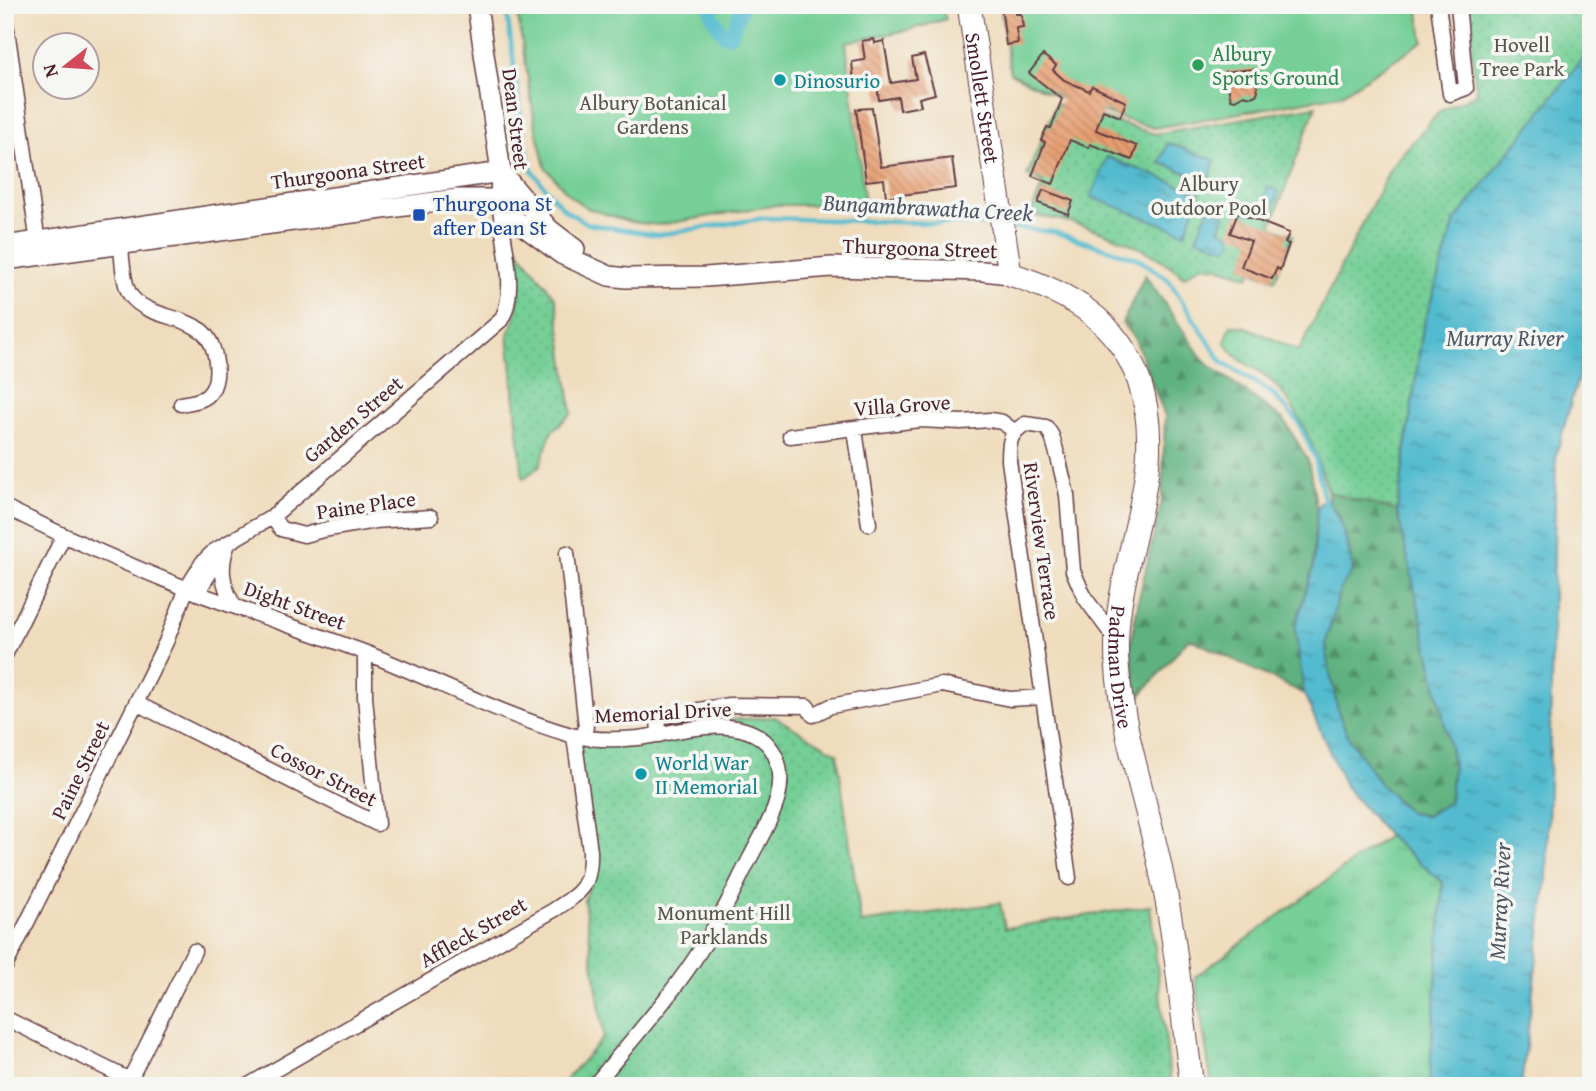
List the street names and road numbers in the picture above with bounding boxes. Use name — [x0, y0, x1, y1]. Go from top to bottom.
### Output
street label: Smollett Street — [958, 30, 1009, 166]
street label: Dean Street — [494, 66, 538, 172]
street label: Thurgoona Street — [269, 145, 427, 197]
street label: Thurgoona Street — [842, 230, 999, 266]
street label: Garden Street — [297, 368, 410, 470]
street label: Villa Grove — [853, 386, 952, 424]
street label: Riverview Terrace — [1016, 460, 1068, 622]
street label: Paine Place — [314, 483, 418, 527]
street label: Dight Street — [240, 572, 351, 638]
street label: Padman Drive — [1101, 604, 1142, 731]
street label: Memorial Drive — [594, 693, 732, 731]
street label: Paine Street — [43, 715, 118, 825]
street label: Cossor Street — [265, 734, 383, 814]
street label: Affleck Street — [414, 888, 533, 975]

